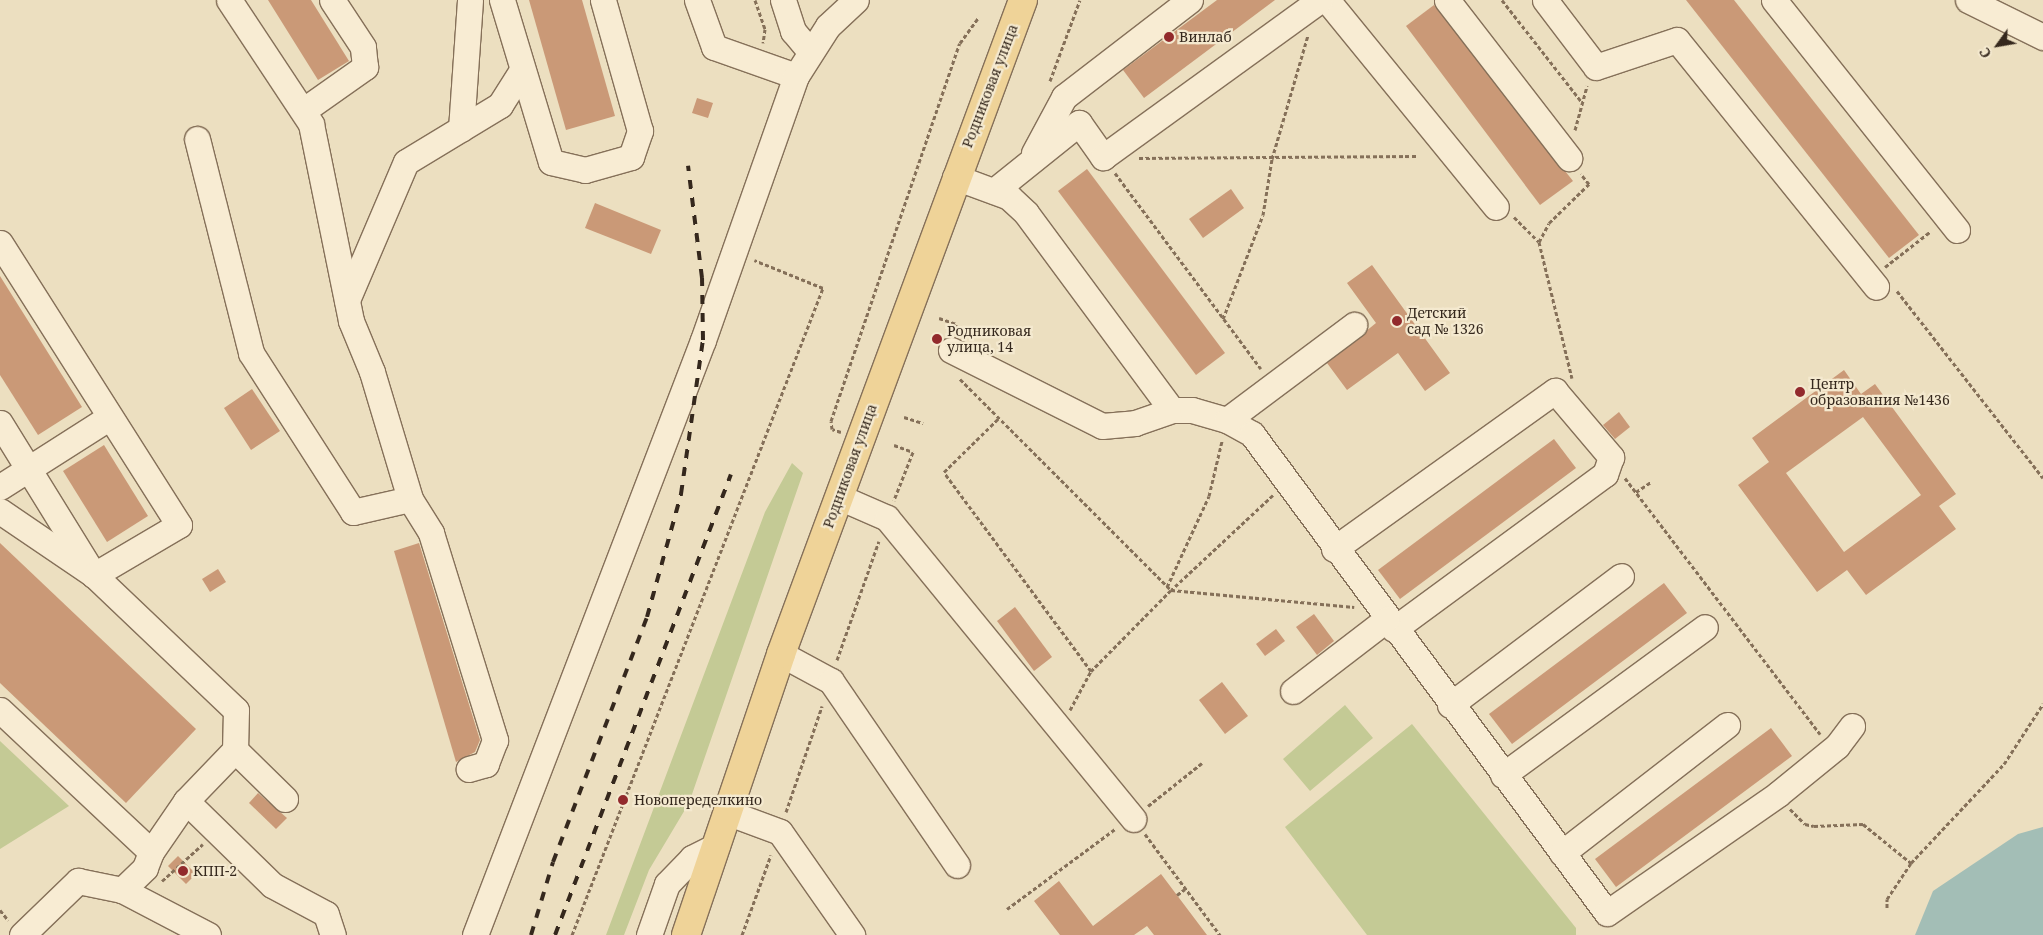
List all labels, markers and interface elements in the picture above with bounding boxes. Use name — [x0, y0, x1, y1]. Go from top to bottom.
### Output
north arrow — [1973, 20, 2023, 70]
street label: Родниковая улица — [959, 22, 1021, 150]
place label: Винлаб — [1179, 29, 1232, 45]
marker: Винлаб — [1163, 31, 1175, 43]
text: С — [1974, 44, 1995, 62]
place label: Детский сад № 1326 — [1407, 305, 1483, 338]
marker: Детский сад № 1326 — [1391, 315, 1403, 327]
place label: Родниковая улица, 14 — [947, 323, 1031, 356]
marker: Родниковая улица, 14 — [931, 333, 943, 345]
place label: Центр образования №1436 — [1810, 376, 1950, 408]
marker: Центр образования №1436 — [1794, 386, 1806, 398]
street label: Родниковая улица — [820, 402, 880, 530]
place label: Новопеределкино — [634, 792, 762, 808]
marker: Новопеределкино — [616, 793, 630, 807]
place label: КПП-2 — [193, 863, 237, 879]
marker: КПП-2 — [177, 865, 189, 877]

